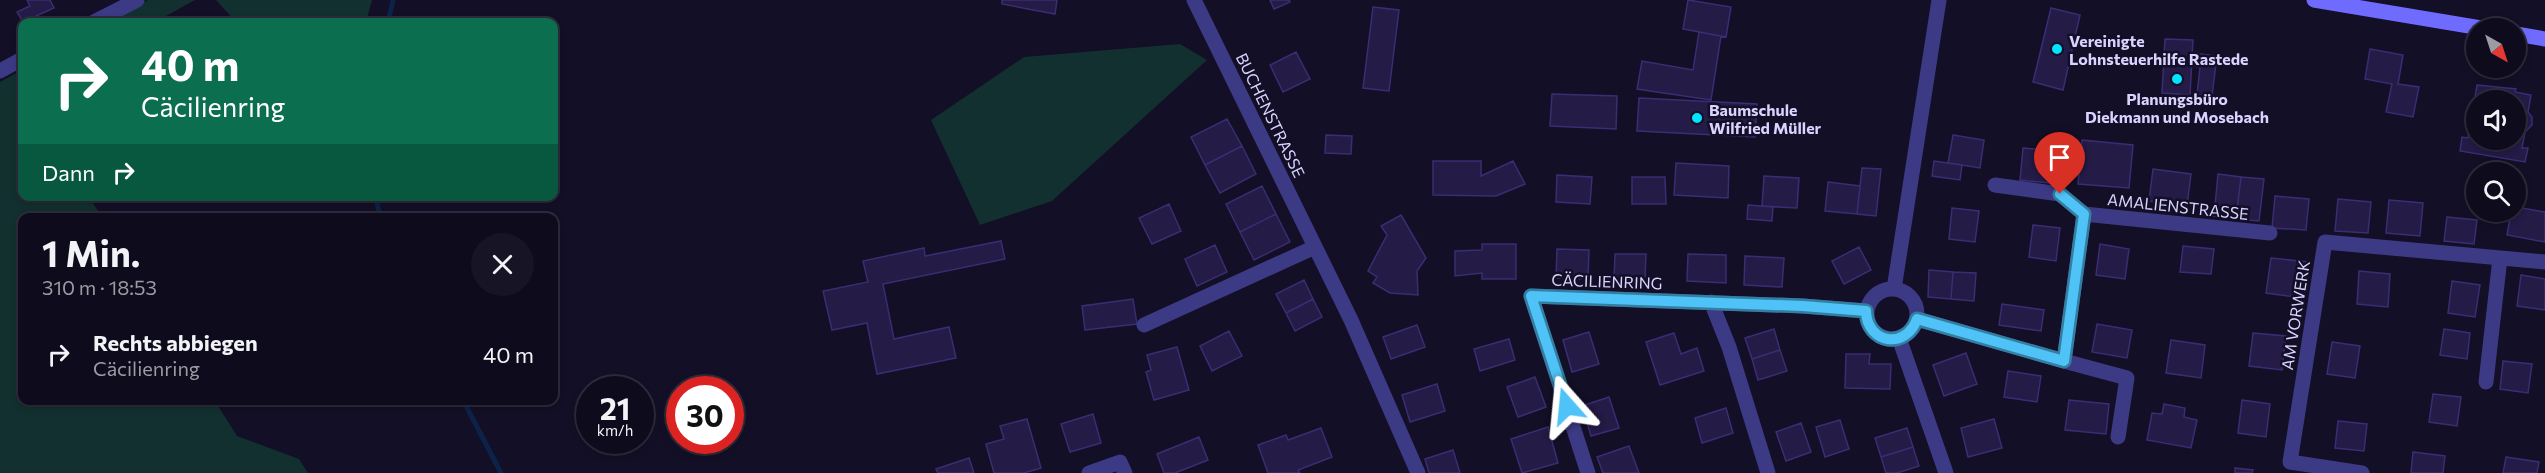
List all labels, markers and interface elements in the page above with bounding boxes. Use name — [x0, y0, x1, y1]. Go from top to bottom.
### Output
north arrow — [2466, 18, 2526, 78]
map controls — [2466, 18, 2526, 222]
place label: Vereinigte Lohnsteuerhilfe Rastede — [2069, 31, 2248, 68]
text: 40 m — [141, 38, 239, 90]
icon: right — [42, 42, 120, 120]
marker: Vereinigte Lohnsteuerhilfe Rastede — [2050, 42, 2064, 56]
street label: BUCHENSTRASSE — [1233, 50, 1309, 180]
marker: Planungsbüro Diekmann und Mosebach — [2170, 72, 2184, 86]
place label: Planungsbüro Diekmann und Mosebach — [2085, 89, 2269, 126]
text: Cäcilienring — [141, 90, 285, 123]
button: sound — [2466, 90, 2526, 150]
place label: Baumschule Wilfried Müller — [1709, 100, 1822, 137]
marker: Baumschule Wilfried Müller — [1690, 111, 1704, 125]
pin — [2034, 132, 2085, 194]
icon: arrive — [2043, 141, 2076, 174]
icon: right — [107, 156, 140, 189]
text: Dann — [42, 159, 95, 186]
button: search — [2466, 162, 2526, 222]
street label: AMALIENSTRASSE — [2106, 189, 2250, 223]
text: 1 Min. — [42, 230, 140, 274]
button: close — [471, 233, 534, 296]
street label: AM VORWERK — [2277, 259, 2313, 371]
street label: CÄCILIENRING — [1551, 270, 1663, 292]
text: 310 m · 18:53 — [42, 275, 157, 299]
text: Rechts abbiegen — [93, 329, 258, 356]
icon: right — [42, 338, 75, 371]
text: 40 m — [483, 341, 534, 368]
text: Cäcilienring — [93, 356, 200, 380]
position arrow — [1535, 374, 1599, 438]
speed limit sign: 30 — [666, 376, 744, 454]
text: 21 — [600, 389, 630, 426]
text: km/h — [597, 421, 633, 439]

